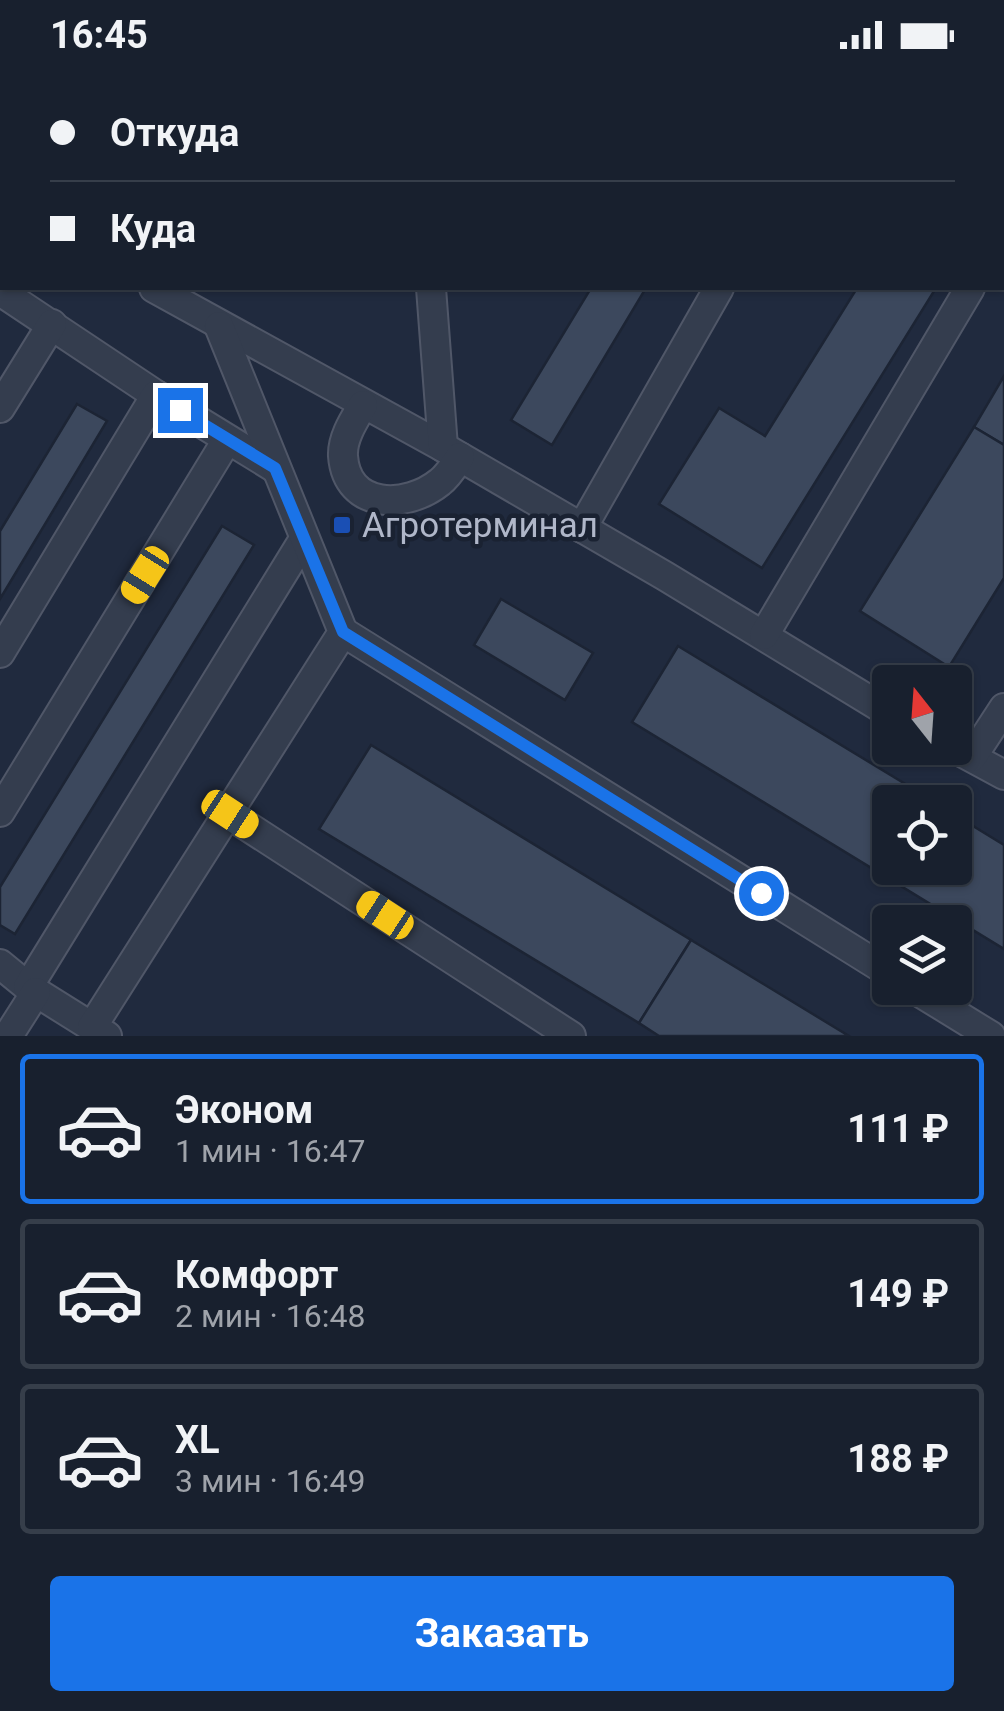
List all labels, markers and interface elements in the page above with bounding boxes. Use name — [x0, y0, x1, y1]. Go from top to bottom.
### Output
text: 16:45 — [50, 13, 148, 57]
text: Откуда — [110, 111, 239, 155]
text: Куда — [110, 207, 196, 251]
route end — [158, 388, 203, 433]
place label: Агротерминал — [362, 505, 598, 546]
marker: Агротерминал — [331, 514, 353, 536]
car — [116, 542, 174, 608]
north arrow — [872, 665, 972, 765]
map controls — [872, 665, 972, 1005]
car — [197, 785, 263, 843]
button: locate — [872, 785, 972, 885]
route start — [739, 871, 784, 916]
car — [352, 886, 418, 944]
button: layers — [872, 905, 972, 1005]
icon: car — [55, 1084, 145, 1174]
text: Эконом — [175, 1088, 313, 1132]
text: 111 ₽ — [847, 1107, 949, 1151]
text: 1 мин · 16:47 — [175, 1132, 366, 1170]
icon: car — [55, 1249, 145, 1339]
text: Комфорт — [175, 1253, 338, 1297]
text: 149 ₽ — [847, 1272, 949, 1316]
text: 2 мин · 16:48 — [175, 1297, 366, 1335]
icon: car — [55, 1414, 145, 1504]
text: XL — [175, 1418, 220, 1462]
text: 188 ₽ — [847, 1437, 949, 1481]
text: 3 мин · 16:49 — [175, 1462, 366, 1500]
button: Заказать — [50, 1576, 954, 1691]

